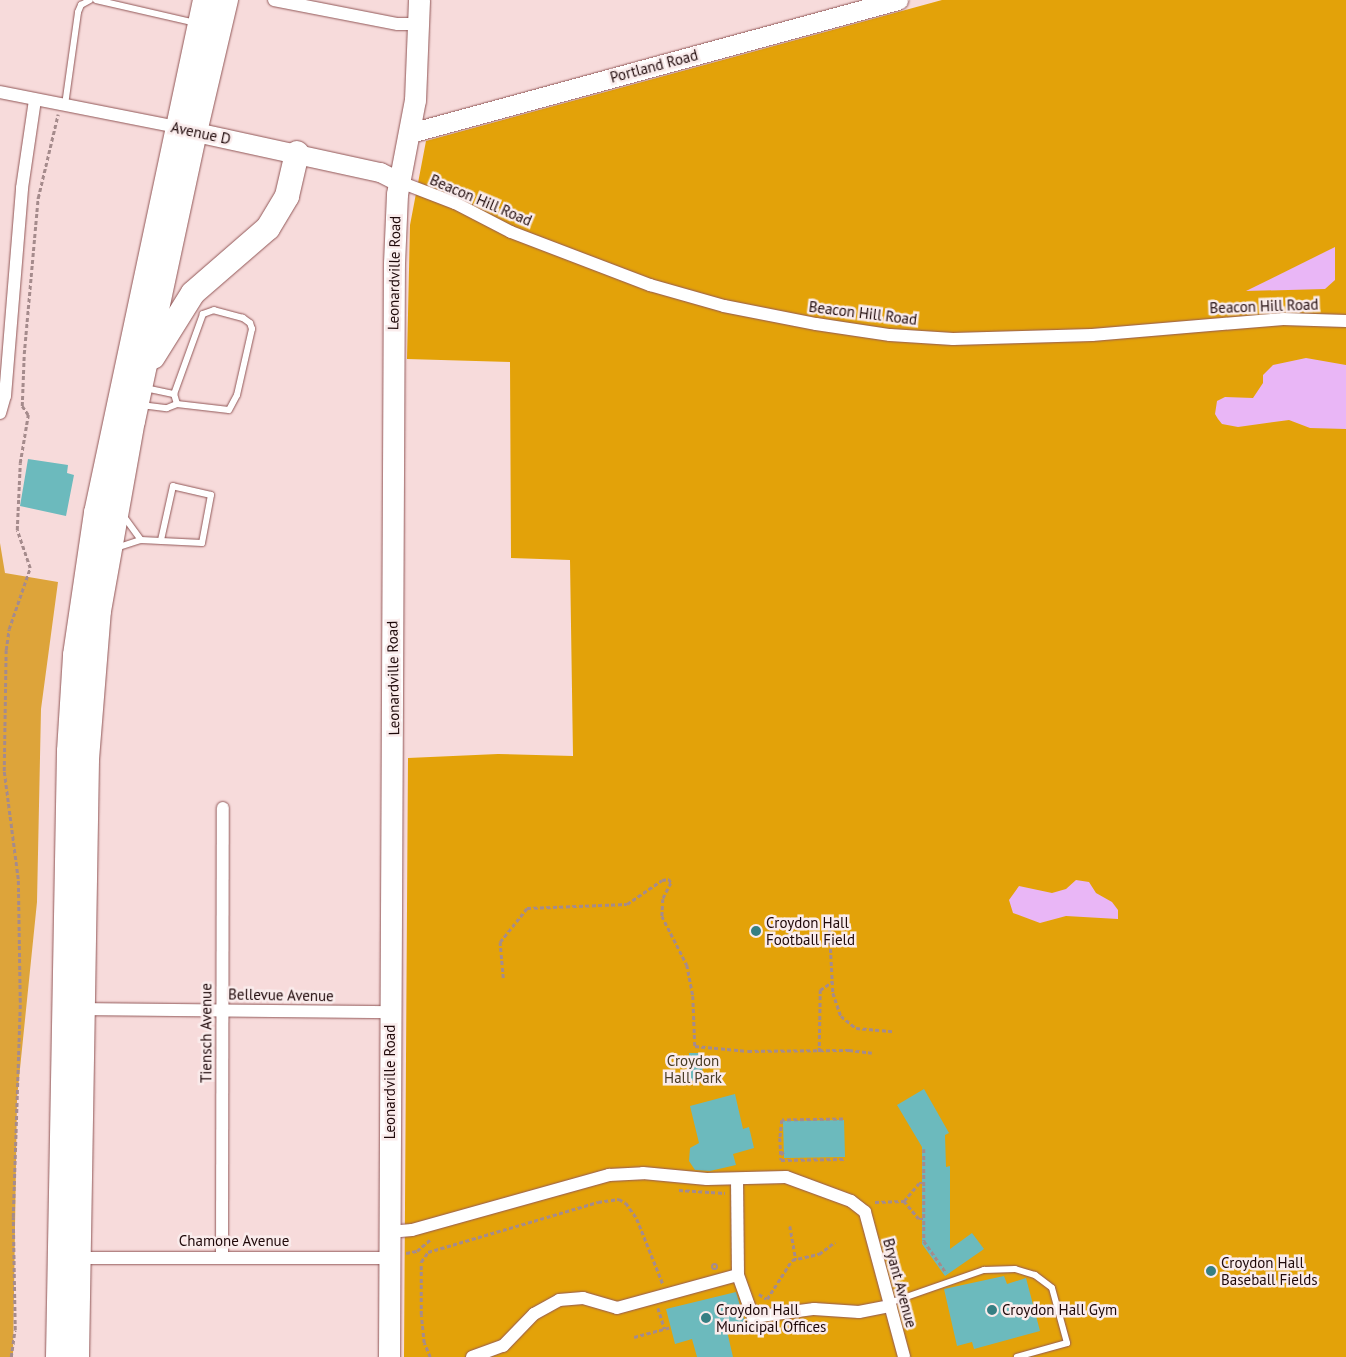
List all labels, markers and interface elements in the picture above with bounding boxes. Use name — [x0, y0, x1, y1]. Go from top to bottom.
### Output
street label: Portland Road — [608, 46, 700, 86]
street label: Avenue D — [169, 118, 233, 148]
street label: Beacon Hill Road — [427, 170, 535, 230]
street label: Leonardville Road — [384, 216, 404, 330]
street label: Beacon Hill Road — [1209, 295, 1319, 317]
street label: Beacon Hill Road — [808, 297, 918, 329]
street label: Leonardville Road — [383, 621, 403, 735]
place label: Croydon Hall Football Field — [766, 913, 855, 948]
marker: Croydon Hall Football Field — [750, 925, 762, 937]
street label: Tiensch Avenue — [197, 983, 215, 1083]
street label: Bellevue Avenue — [228, 985, 334, 1005]
street label: Leonardville Road — [381, 1025, 399, 1139]
park label: Croydon Hall Park — [664, 1051, 722, 1086]
street label: Chamone Avenue — [178, 1232, 290, 1250]
street label: Bryant Avenue — [879, 1236, 921, 1330]
place label: Croydon Hall Baseball Fields — [1221, 1253, 1318, 1288]
marker: Croydon Hall Baseball Fields — [1205, 1265, 1217, 1277]
place label: Croydon Hall Municipal Offices — [716, 1300, 826, 1335]
place label: Croydon Hall Gym — [1002, 1301, 1117, 1319]
marker: Croydon Hall Gym — [986, 1304, 998, 1316]
marker: Croydon Hall Municipal Offices — [700, 1312, 712, 1324]

